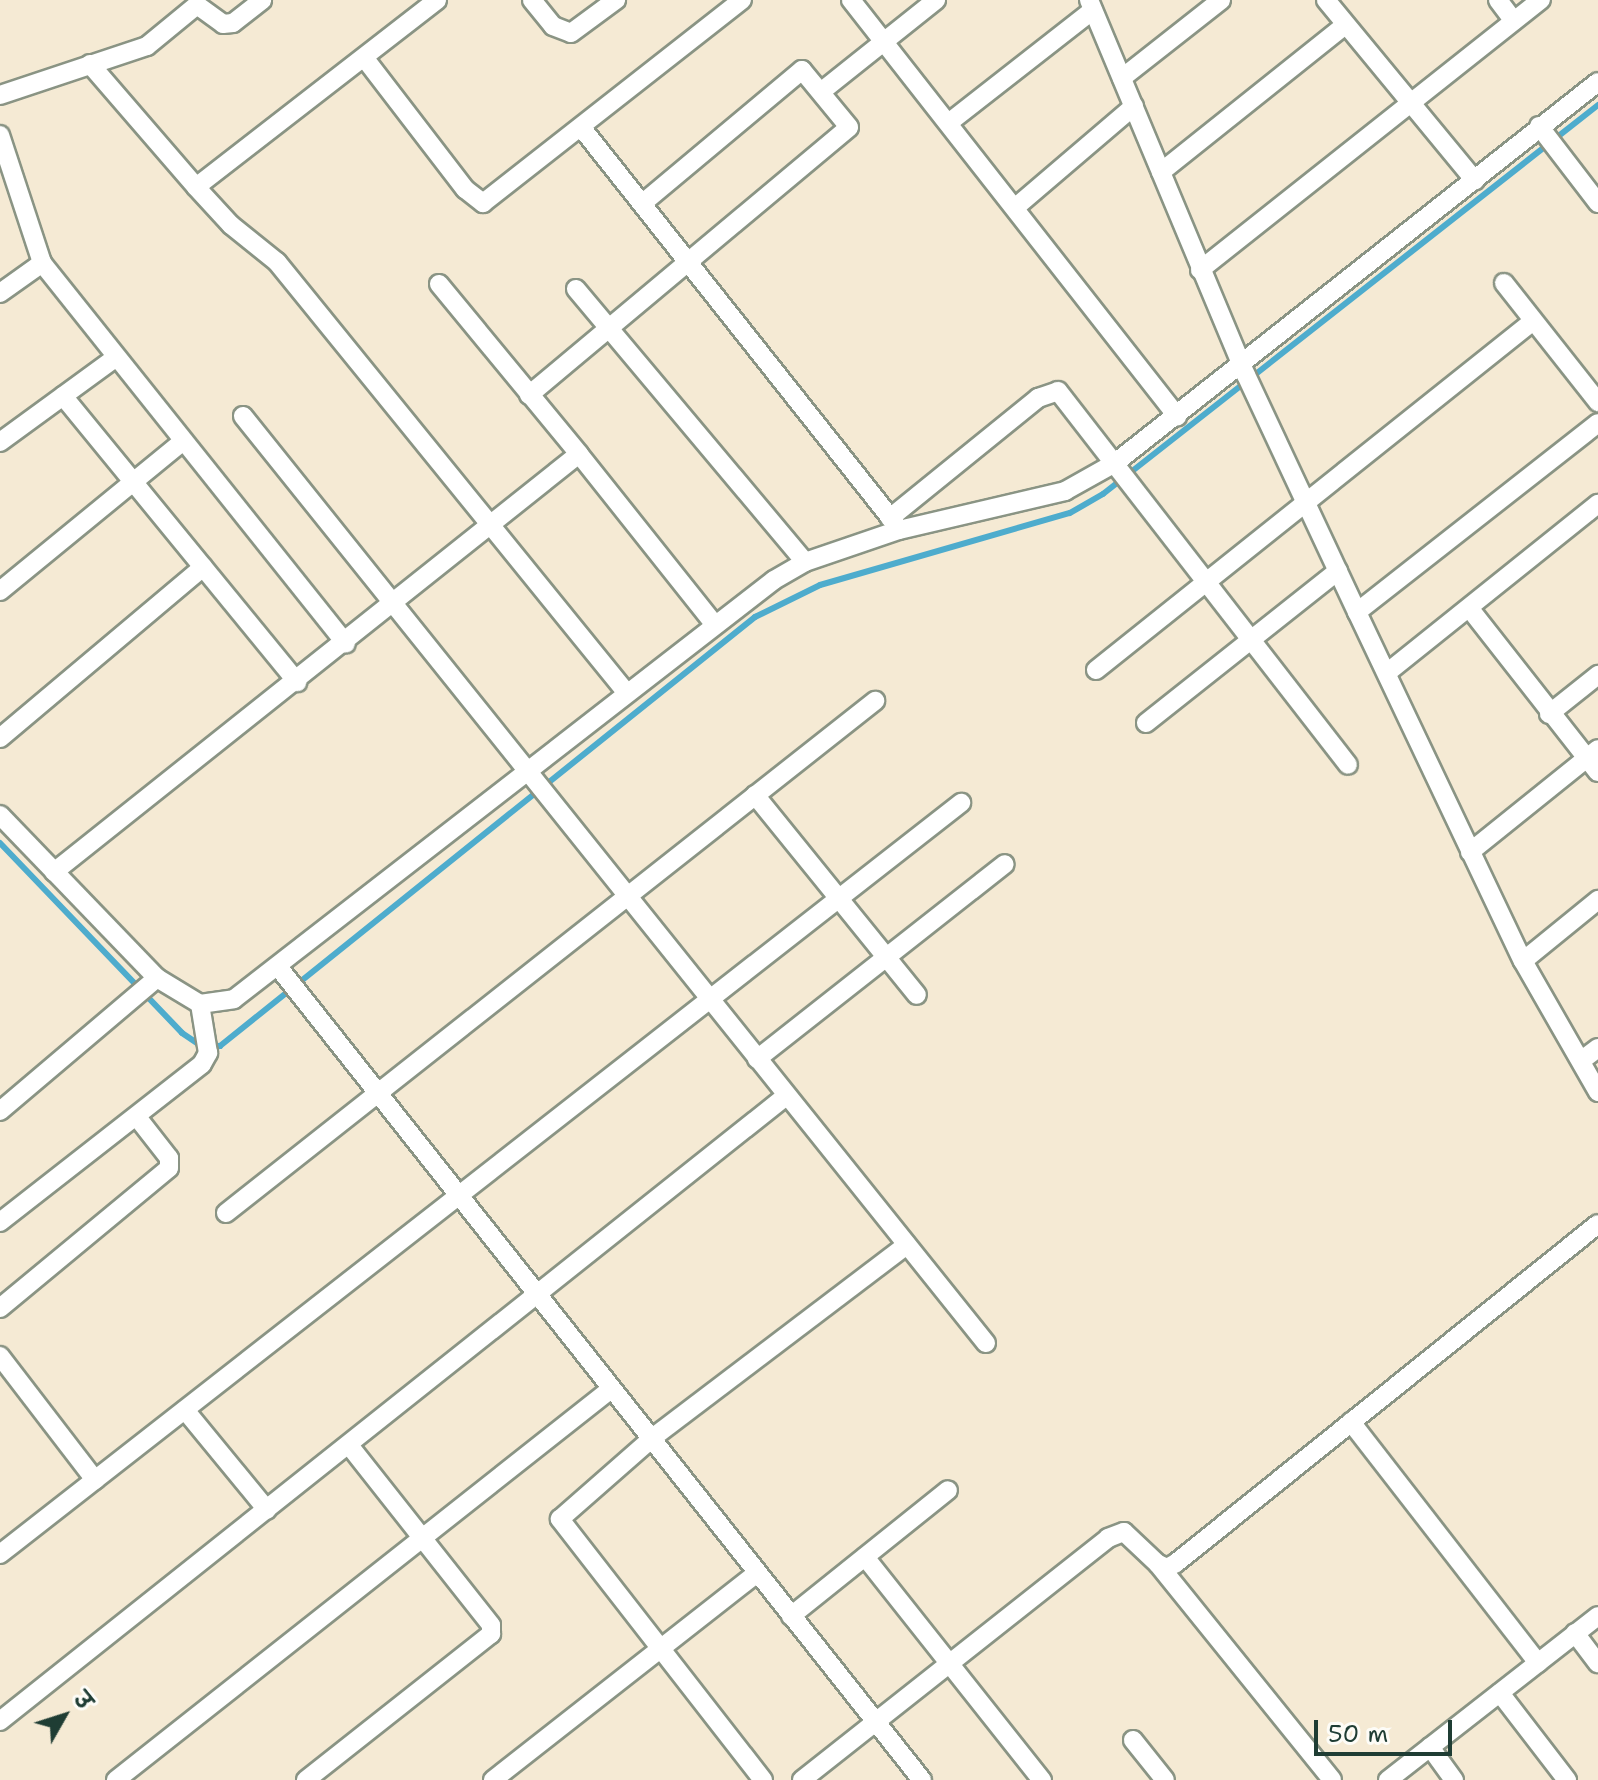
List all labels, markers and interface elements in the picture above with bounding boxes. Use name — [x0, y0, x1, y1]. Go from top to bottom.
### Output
north arrow — [24, 1676, 104, 1756]
text: उ — [67, 1686, 99, 1715]
scale bar — [1318, 1704, 1456, 1754]
text: 50 m — [1328, 1718, 1388, 1750]

